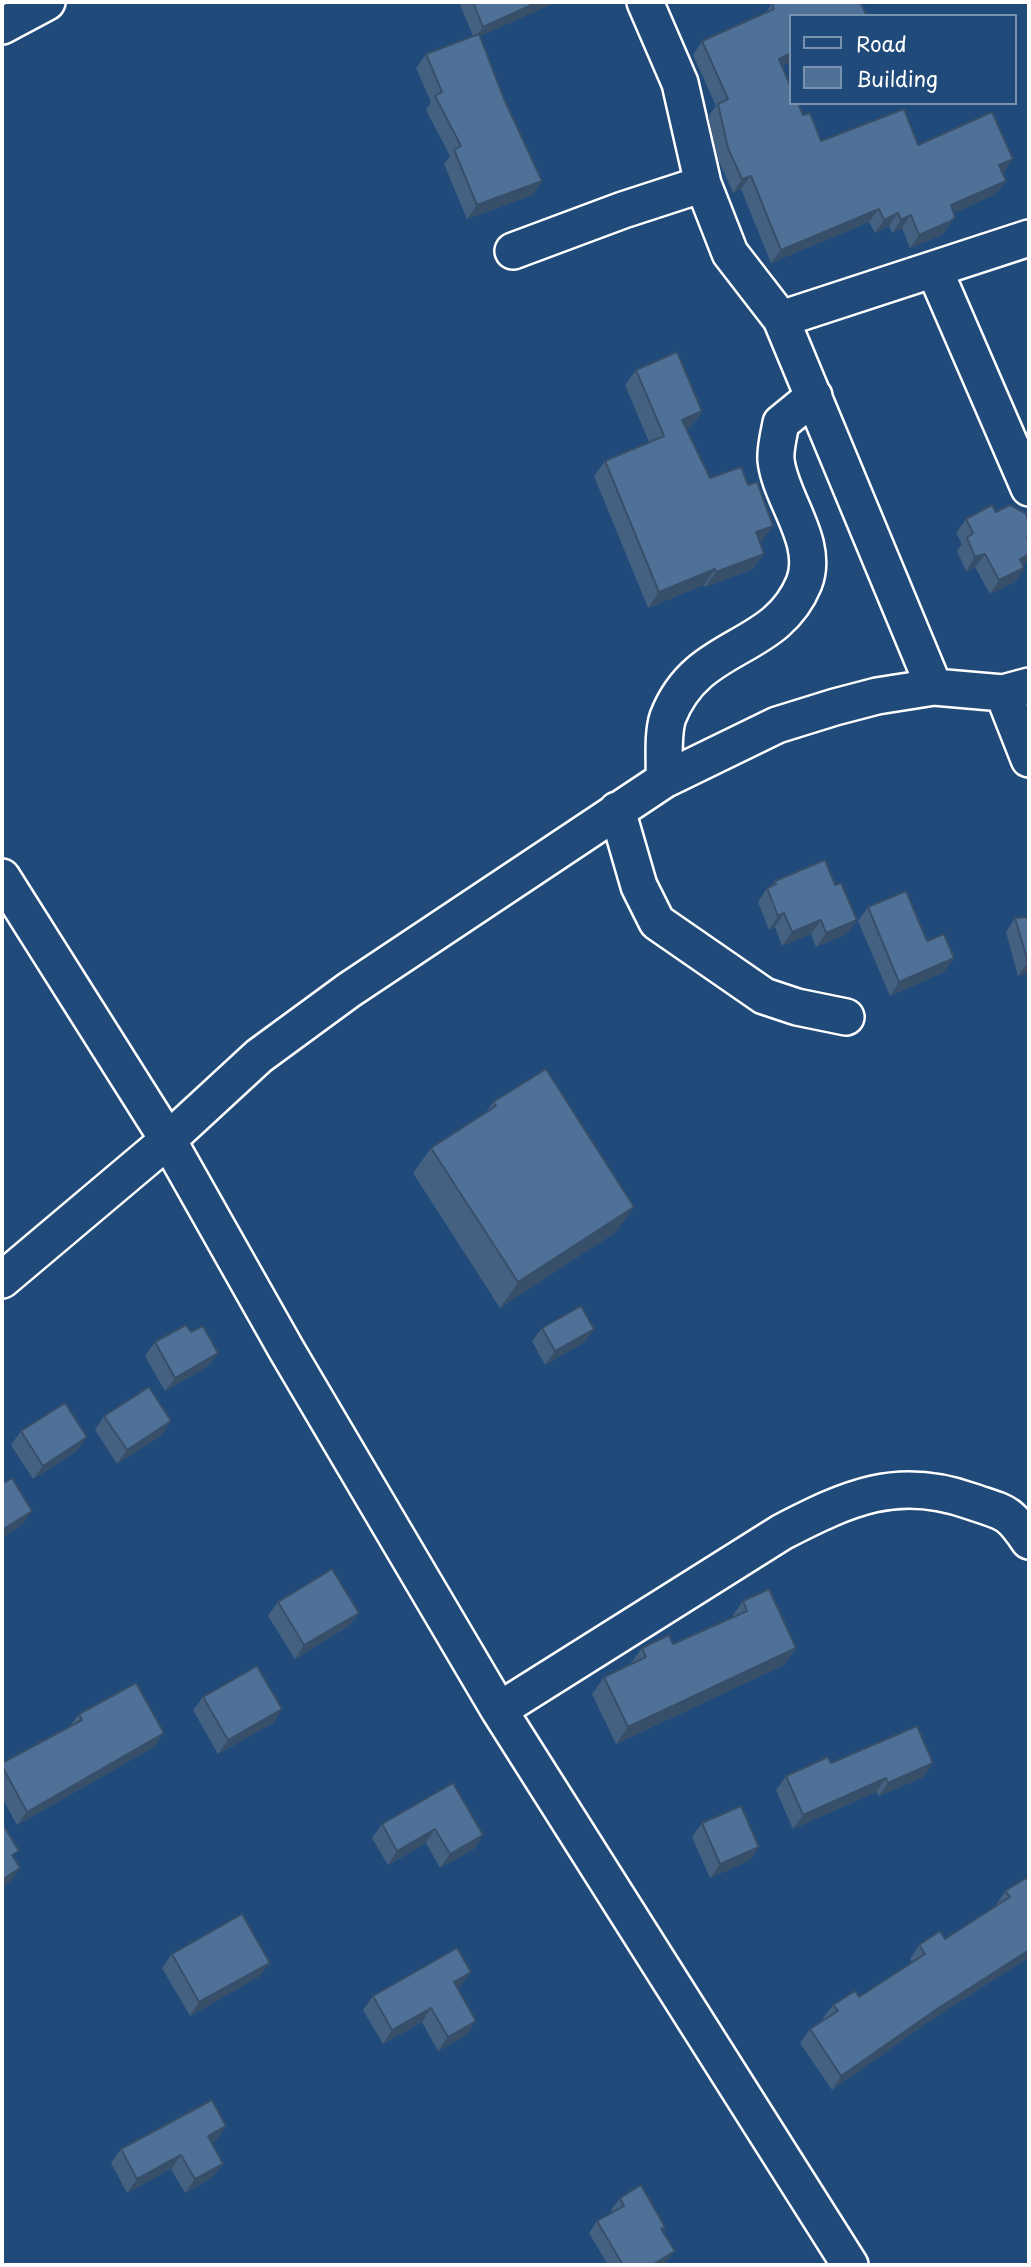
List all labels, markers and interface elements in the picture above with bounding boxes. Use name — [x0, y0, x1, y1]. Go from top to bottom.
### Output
legend — [790, 14, 1017, 105]
text: Road — [856, 27, 907, 59]
text: Building — [856, 62, 938, 94]

